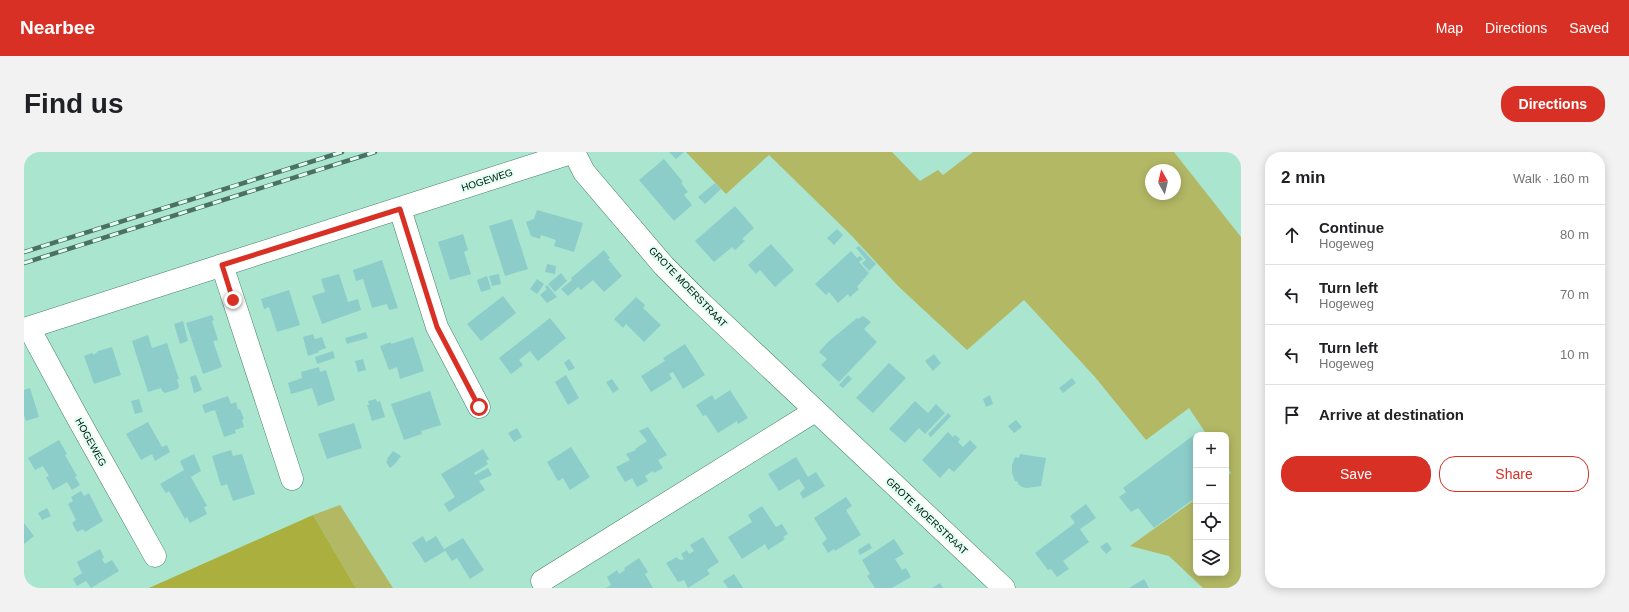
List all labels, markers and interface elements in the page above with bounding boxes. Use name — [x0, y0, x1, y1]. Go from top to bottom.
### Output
text: Nearbee — [20, 17, 95, 38]
text: Map — [1436, 20, 1463, 36]
text: Directions — [1485, 20, 1547, 36]
text: Saved — [1569, 20, 1609, 36]
button: Directions — [1501, 86, 1605, 122]
text: Find us — [24, 88, 124, 119]
north arrow — [1145, 164, 1181, 200]
street label: HOGEWEG — [460, 166, 514, 193]
text: 2 min — [1281, 168, 1325, 187]
text: Walk · 160 m — [1513, 171, 1589, 186]
text: Continue — [1319, 219, 1384, 236]
icon: ahead — [1281, 224, 1303, 246]
text: 80 m — [1560, 227, 1589, 242]
text: Hogeweg — [1319, 236, 1374, 251]
street label: GROTE MOERSTRAAT — [647, 245, 729, 329]
text: Turn left — [1319, 279, 1378, 296]
icon: left — [1281, 284, 1303, 306]
text: 70 m — [1560, 287, 1589, 302]
route end — [224, 291, 242, 309]
text: Hogeweg — [1319, 296, 1374, 311]
text: Turn left — [1319, 339, 1378, 356]
icon: left — [1281, 344, 1303, 366]
text: 10 m — [1560, 347, 1589, 362]
text: Hogeweg — [1319, 356, 1374, 371]
route start — [470, 398, 488, 416]
icon: arrive — [1281, 404, 1303, 426]
text: Arrive at destination — [1319, 406, 1464, 423]
street label: HOGEWEG — [73, 416, 109, 468]
map controls — [1193, 432, 1229, 576]
button: + — [1193, 432, 1229, 468]
button: Save — [1281, 456, 1431, 492]
button: Share — [1439, 456, 1589, 492]
button: − — [1193, 468, 1229, 504]
street label: GROTE MOERSTRAAT — [884, 475, 970, 557]
button: locate — [1193, 504, 1229, 540]
button: layers — [1193, 540, 1229, 576]

